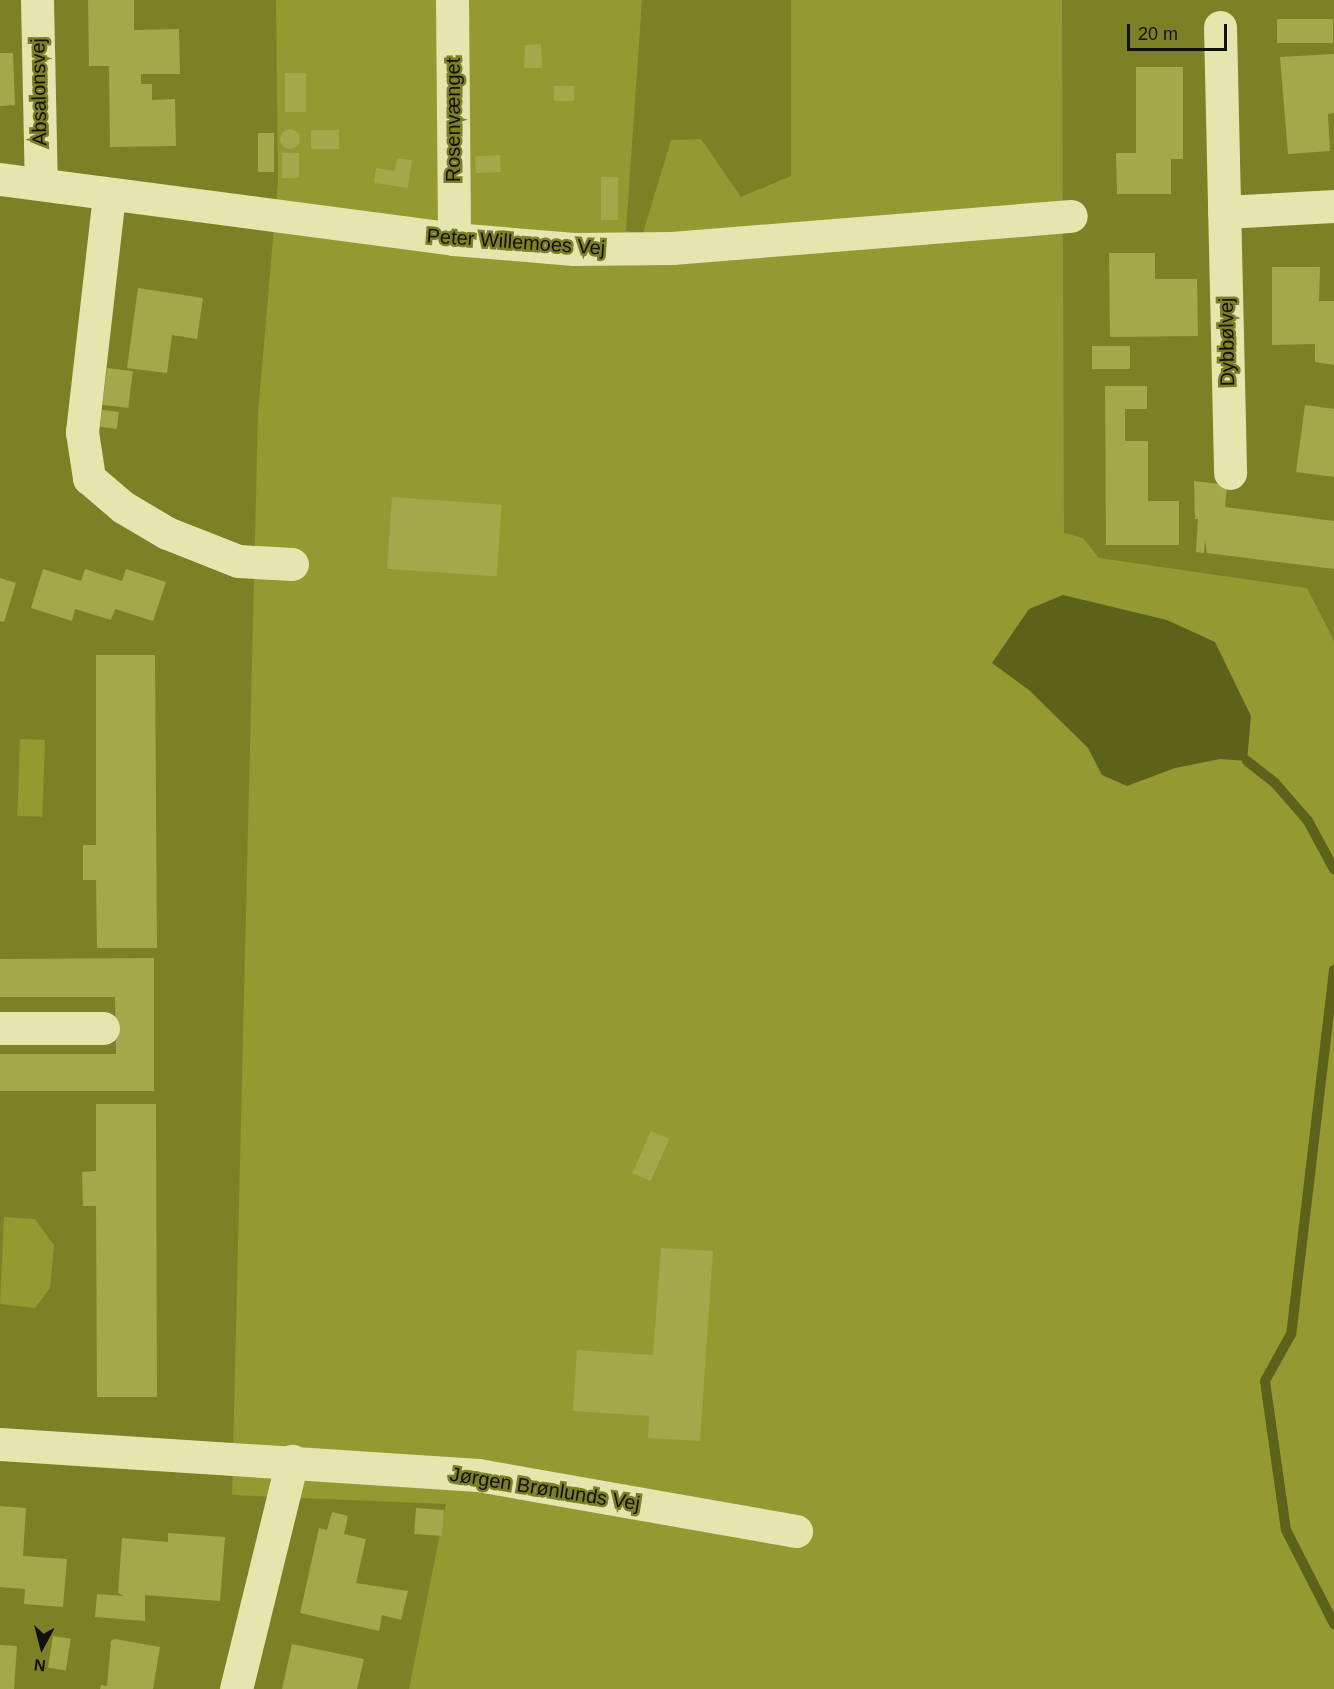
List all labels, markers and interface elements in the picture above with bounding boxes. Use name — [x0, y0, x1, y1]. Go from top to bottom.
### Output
scale bar — [1130, 12, 1230, 50]
text: 20 m — [1138, 24, 1178, 44]
street label: Absalonsvej — [26, 38, 52, 146]
street label: Rosenvænget — [441, 58, 465, 182]
street label: Peter Willemoes Vej — [426, 224, 606, 260]
street label: Dybbølvej — [1214, 297, 1240, 387]
street label: Jørgen Brønlunds Vej — [448, 1462, 642, 1516]
north arrow — [12, 1617, 72, 1677]
text: N — [33, 1656, 47, 1675]

